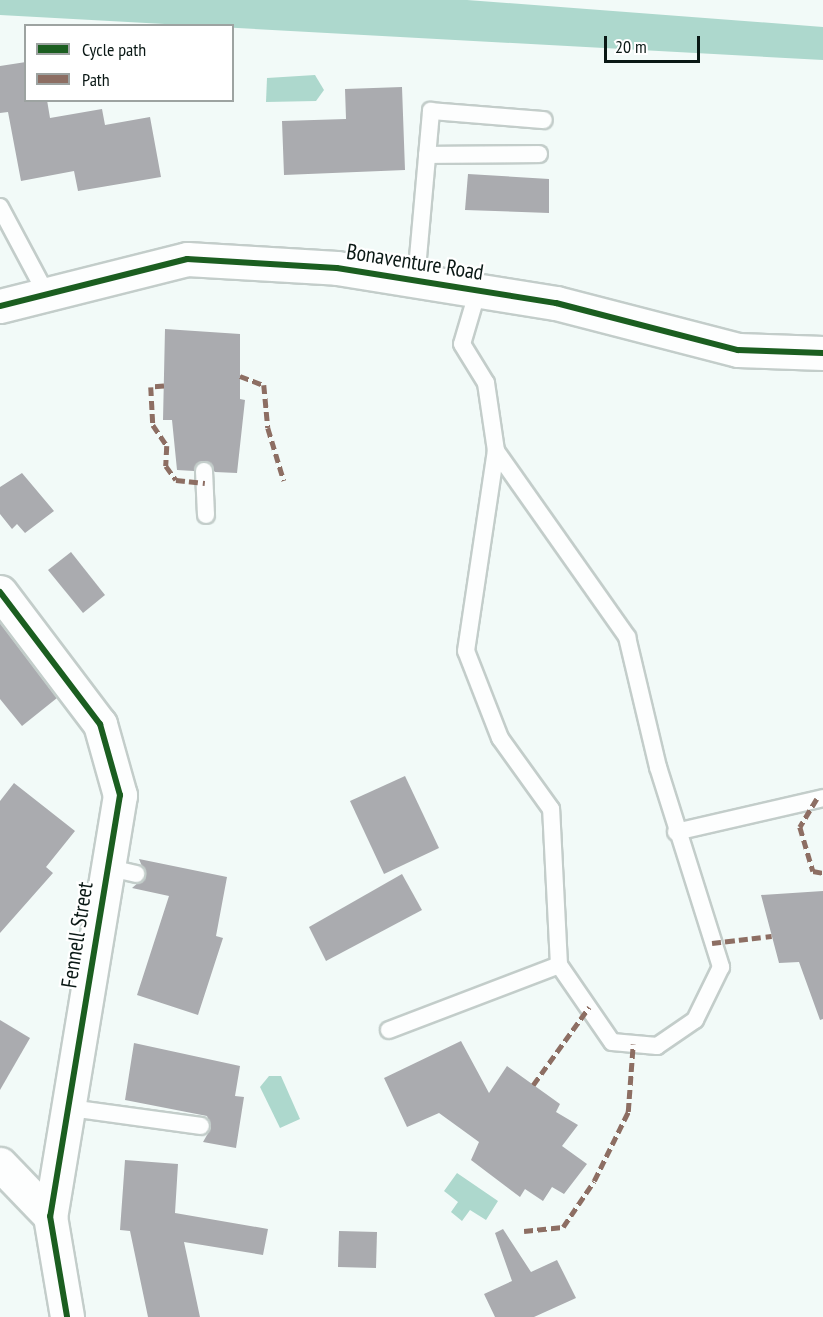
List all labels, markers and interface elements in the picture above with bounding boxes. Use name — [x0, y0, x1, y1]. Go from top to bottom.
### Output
legend — [24, 24, 234, 102]
scale bar — [607, 24, 703, 62]
text: 20 m — [615, 35, 647, 58]
text: Cycle path — [82, 38, 146, 61]
text: Path — [82, 68, 110, 91]
street label: Bonaventure Road — [345, 238, 485, 286]
street label: Fennell Street — [56, 880, 98, 990]

